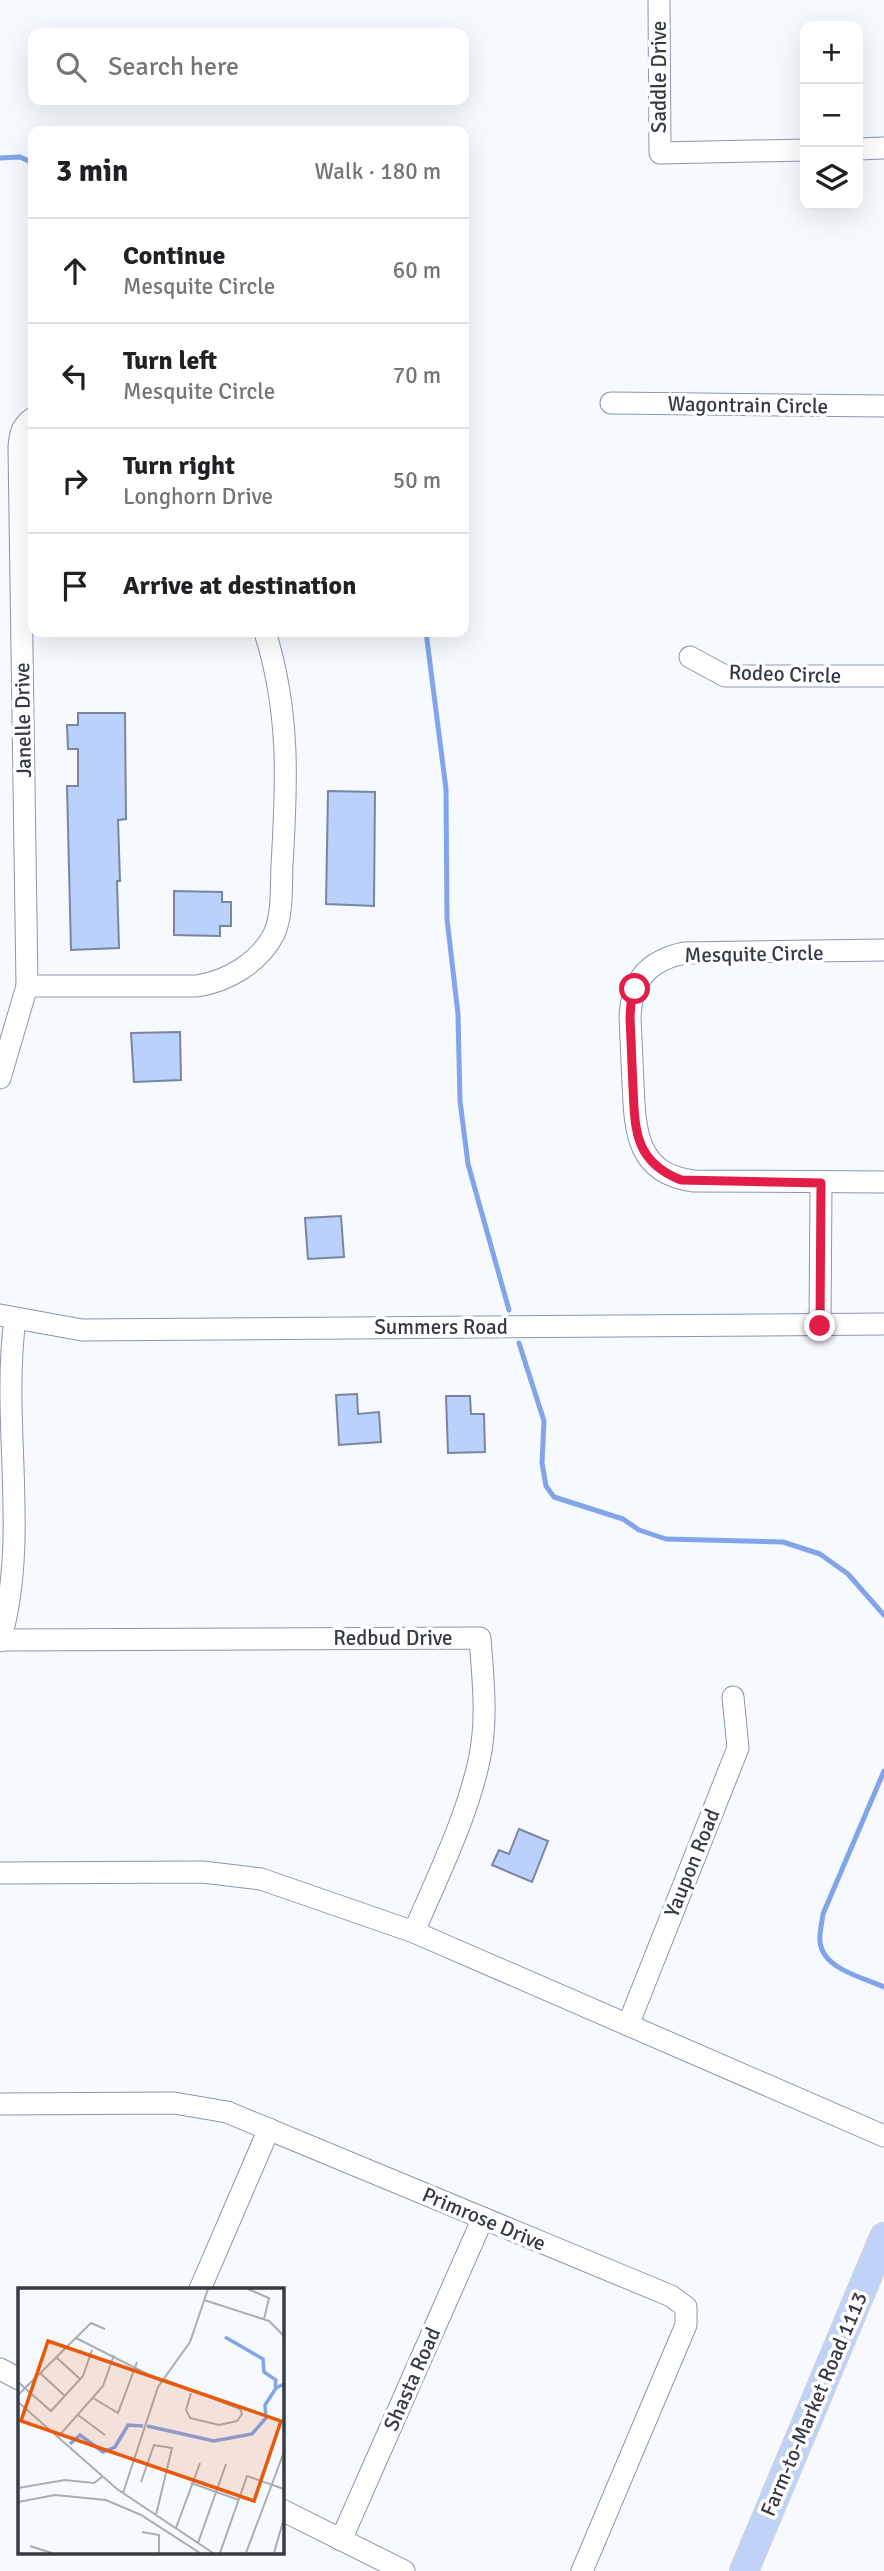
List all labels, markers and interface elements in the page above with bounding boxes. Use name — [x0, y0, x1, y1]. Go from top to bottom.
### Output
street label: Saddle Drive — [646, 21, 672, 133]
map controls — [800, 21, 863, 210]
button: + — [800, 21, 863, 84]
search box — [28, 28, 469, 105]
icon: search — [52, 48, 90, 86]
text: Search here — [108, 51, 239, 83]
button: − — [800, 84, 863, 147]
button: layers — [800, 147, 863, 210]
text: 3 min — [56, 153, 128, 190]
text: Walk · 180 m — [315, 157, 441, 186]
text: Continue — [123, 240, 225, 272]
icon: ahead — [56, 252, 94, 290]
text: 60 m — [393, 256, 441, 285]
text: Mesquite Circle — [123, 272, 275, 301]
text: Turn left — [123, 345, 217, 377]
icon: left — [56, 357, 94, 395]
text: 70 m — [393, 361, 441, 390]
text: Mesquite Circle — [123, 377, 275, 406]
street label: Wagontrain Circle — [668, 391, 828, 419]
text: Turn right — [123, 450, 235, 482]
icon: right — [56, 462, 94, 500]
text: 50 m — [393, 466, 441, 495]
text: Longhorn Drive — [123, 482, 273, 511]
icon: arrive — [56, 567, 94, 605]
text: Arrive at destination — [123, 570, 356, 602]
street label: Rodeo Circle — [728, 659, 842, 689]
street label: Janelle Drive — [9, 662, 37, 778]
street label: Mesquite Circle — [684, 940, 824, 968]
route start — [619, 973, 650, 1004]
route end — [804, 1310, 835, 1341]
street label: Summers Road — [374, 1314, 508, 1340]
street label: Redbud Drive — [333, 1625, 453, 1651]
street label: Yaupon Road — [658, 1805, 726, 1921]
street label: Primrose Drive — [418, 2181, 550, 2257]
inset map — [18, 2288, 284, 2554]
street label: Farm-to-Market Road 1113 — [755, 2288, 873, 2520]
street label: Shasta Road — [378, 2323, 446, 2435]

